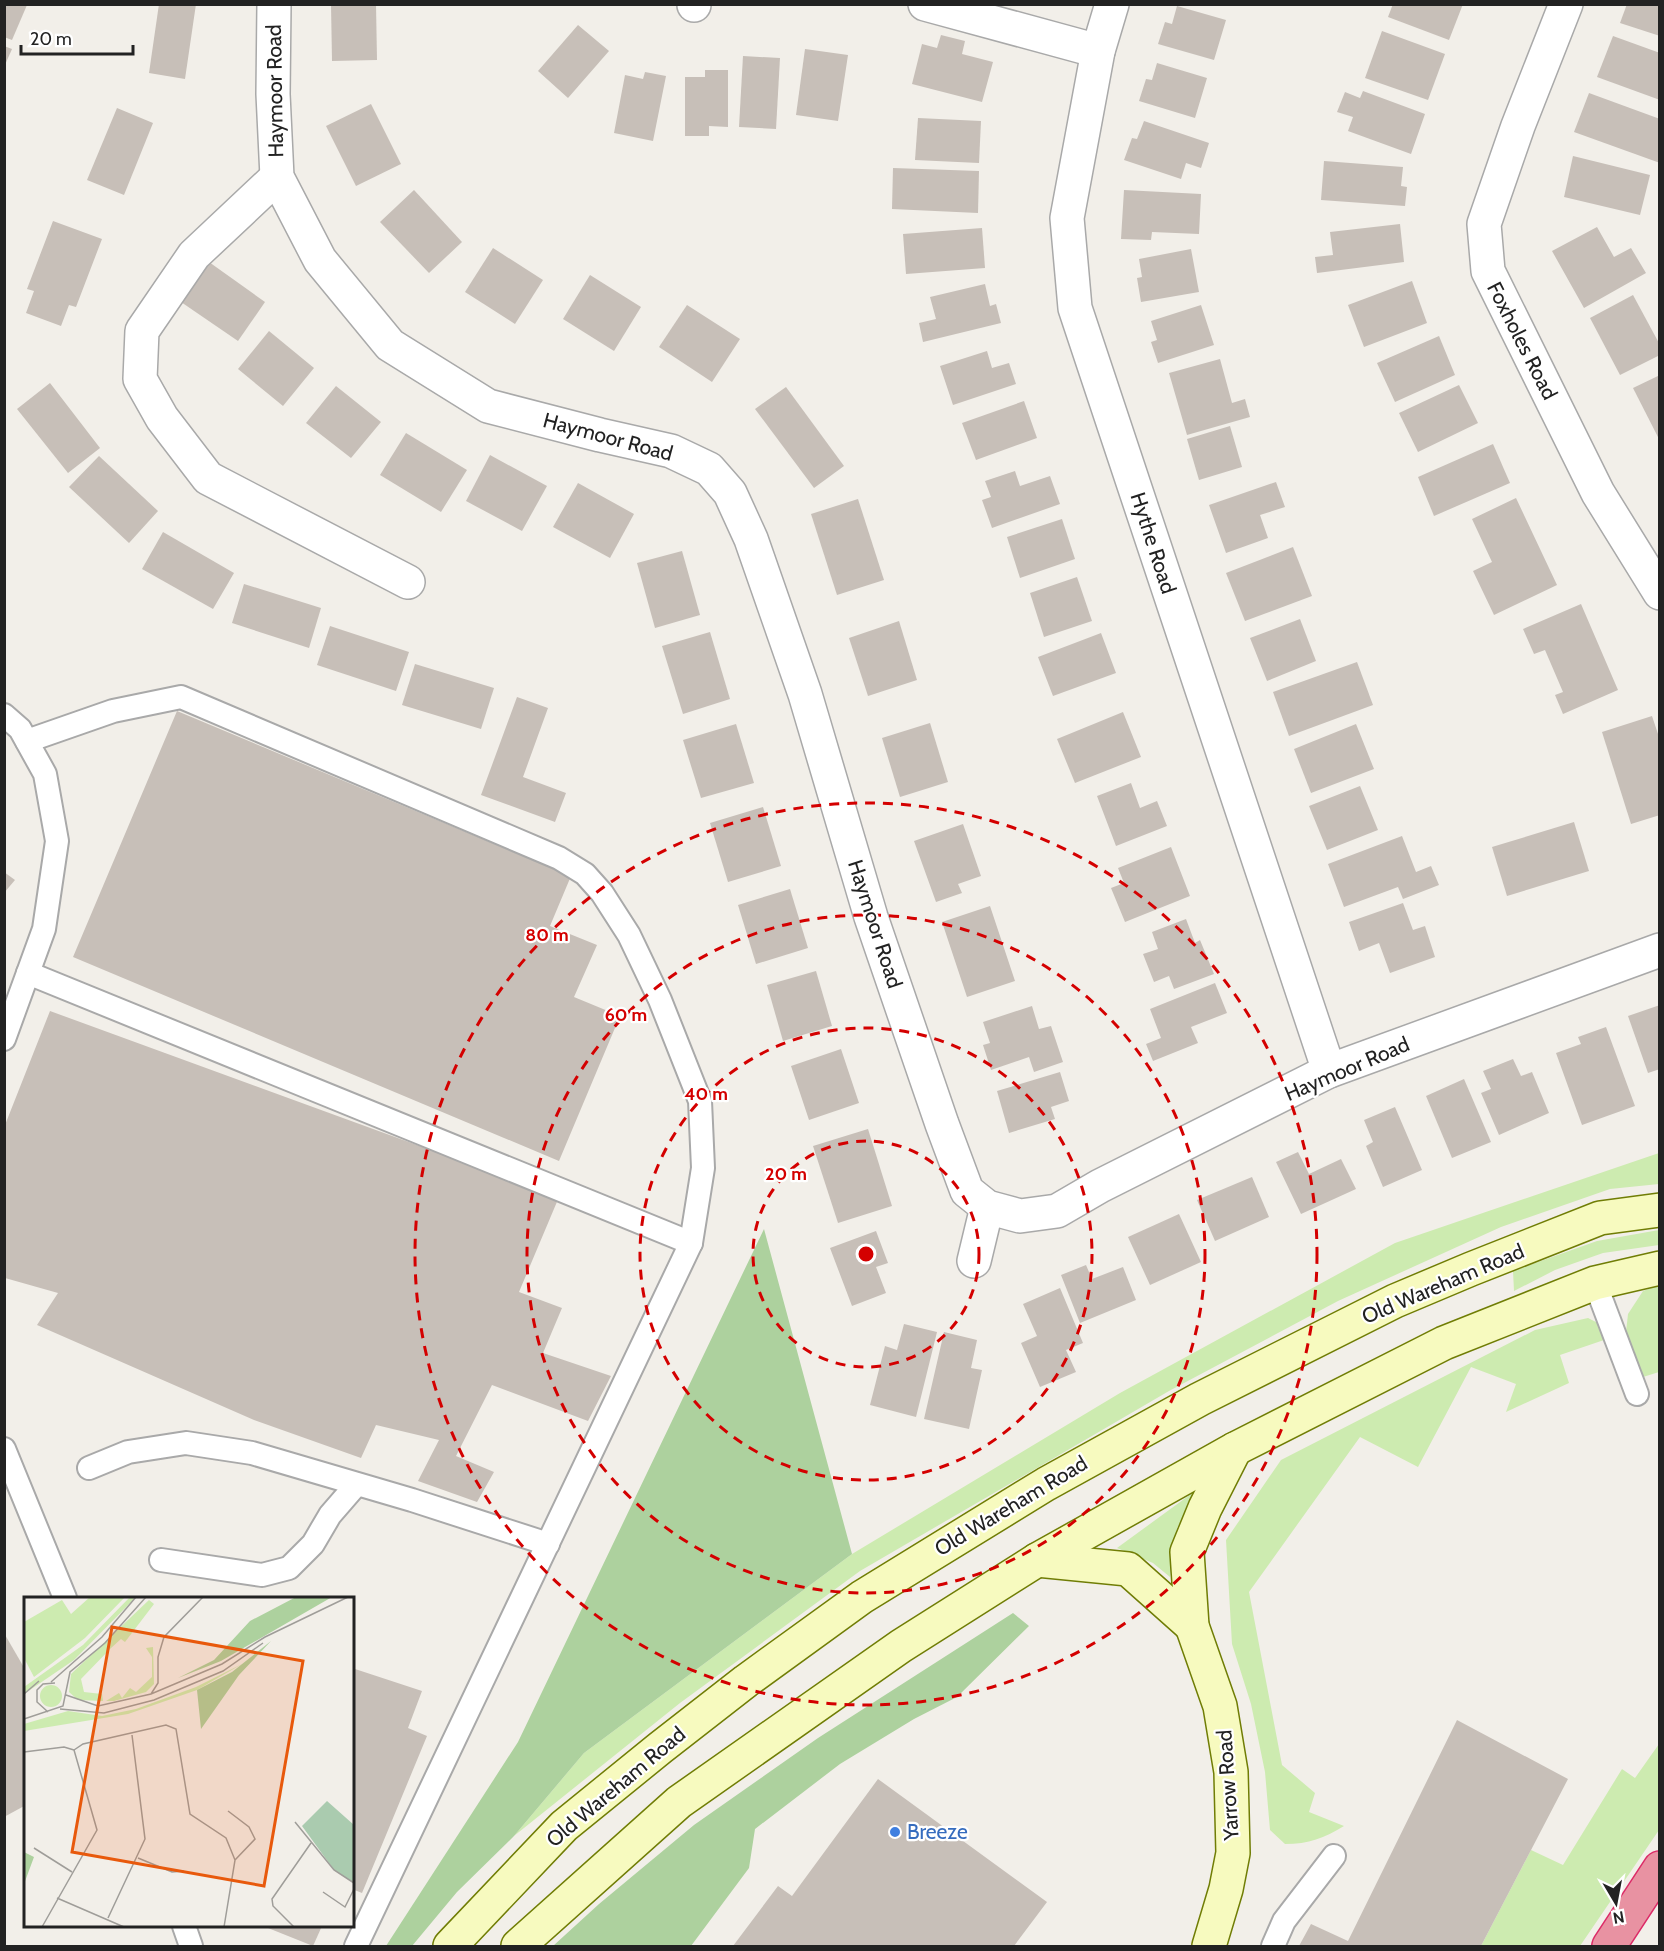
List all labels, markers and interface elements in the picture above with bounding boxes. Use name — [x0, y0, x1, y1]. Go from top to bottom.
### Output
scale bar — [21, 18, 134, 56]
street label: Haymoor Road — [261, 24, 288, 158]
text: 20 m — [30, 28, 72, 50]
street label: Foxholes Road — [1482, 278, 1563, 404]
street label: Haymoor Road — [541, 407, 676, 466]
street label: Hythe Road — [1125, 489, 1182, 597]
street label: Haymoor Road — [843, 857, 908, 991]
text: 80 m — [525, 924, 569, 946]
text: 60 m — [605, 1004, 647, 1026]
street label: Haymoor Road — [1281, 1031, 1413, 1106]
text: 40 m — [684, 1083, 728, 1105]
text: 20 m — [765, 1163, 807, 1185]
street label: Old Wareham Road — [1358, 1238, 1528, 1329]
centre of rings — [856, 1244, 876, 1264]
street label: Old Wareham Road — [930, 1450, 1092, 1561]
inset map — [24, 1597, 354, 1927]
street label: Old Wareham Road — [541, 1721, 690, 1852]
street label: Yarrow Road — [1211, 1729, 1244, 1842]
place label: Breeze — [907, 1819, 968, 1844]
marker: Breeze — [888, 1825, 902, 1839]
north arrow — [1586, 1873, 1646, 1933]
text: N — [1611, 1907, 1626, 1928]

